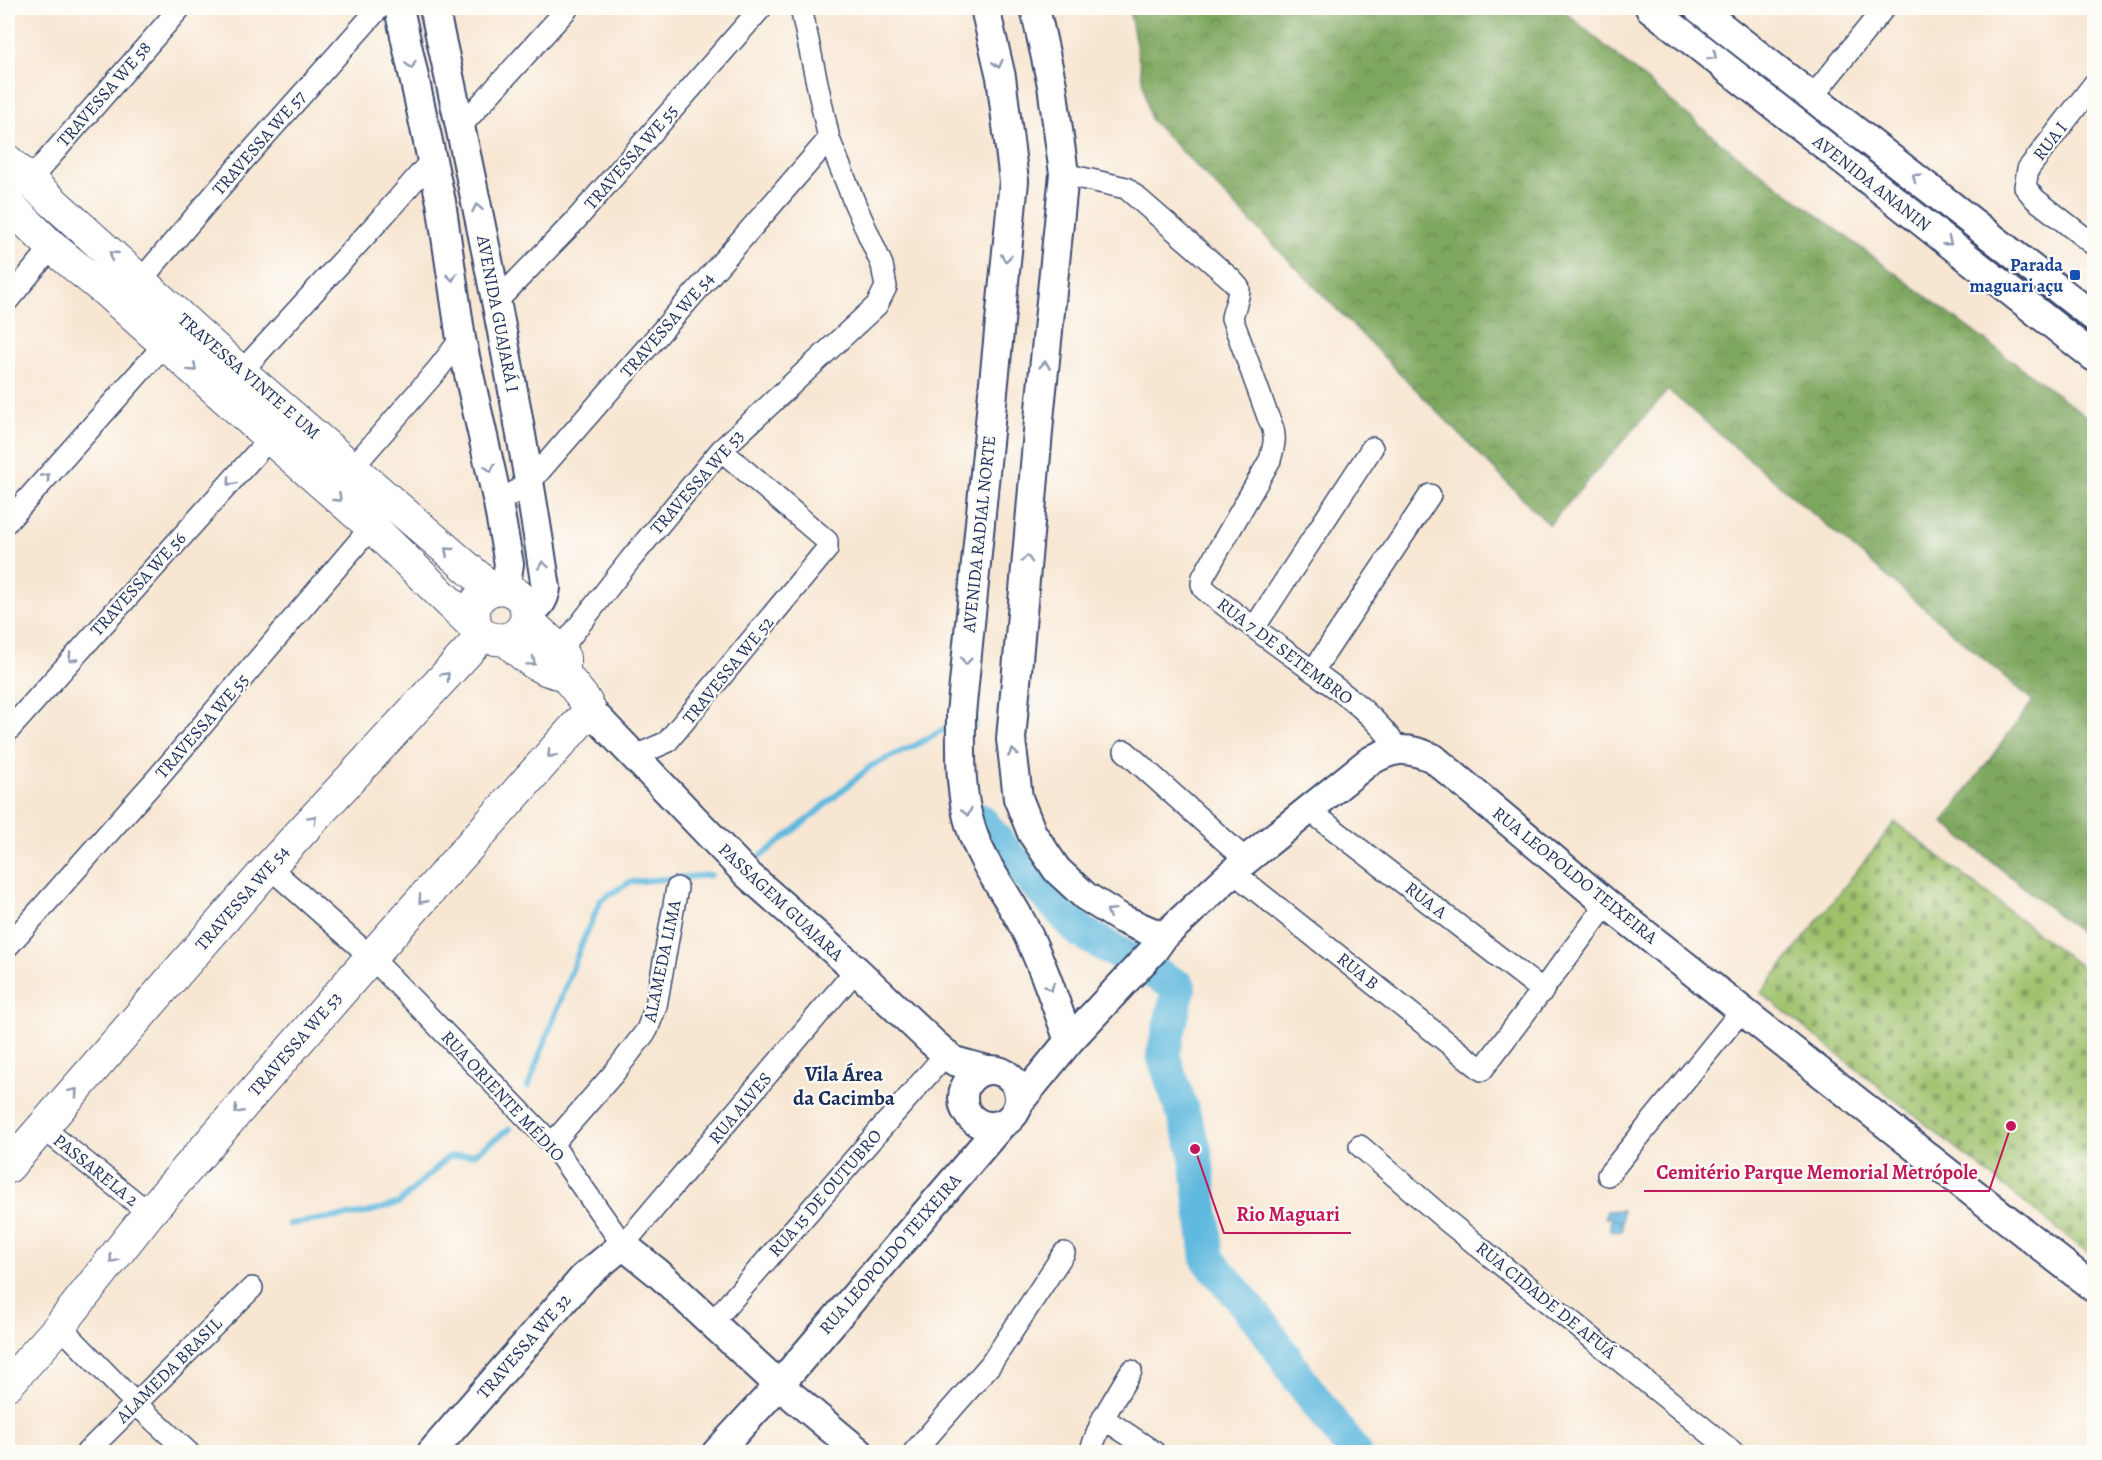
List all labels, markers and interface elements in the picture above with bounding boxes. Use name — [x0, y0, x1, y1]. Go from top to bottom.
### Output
street label: TRAVESSA WE 58 — [51, 36, 157, 152]
one-way arrow — [1706, 49, 1717, 60]
one-way arrow — [991, 59, 1004, 69]
one-way arrow — [404, 60, 417, 70]
street label: TRAVESSA WE 57 — [207, 85, 312, 201]
street label: TRAVESSA WE 55 — [579, 99, 683, 215]
street label: RUA I — [2027, 117, 2073, 165]
street label: AVENIDA ANANIN — [1807, 129, 1936, 237]
one-way arrow — [1912, 173, 1923, 184]
one-way arrow — [471, 203, 484, 213]
street label: AVENIDA GUAJARÁ I — [471, 232, 525, 395]
one-way arrow — [1942, 235, 1953, 246]
one-way arrow — [109, 251, 120, 262]
one-way arrow — [1000, 253, 1013, 262]
place label: Parada maguari açu — [1969, 253, 2063, 298]
street label: TRAVESSA WE 54 — [615, 267, 719, 383]
marker: Parada maguari açu — [2068, 268, 2082, 282]
one-way arrow — [445, 272, 457, 281]
street label: TRAVESSA VINTE E UM — [173, 308, 325, 444]
one-way arrow — [1038, 360, 1051, 370]
one-way arrow — [186, 361, 197, 372]
street label: TRAVESSA WE 53 — [645, 424, 749, 540]
street label: AVENIDA RADIAL NORTE — [957, 434, 1001, 635]
one-way arrow — [483, 463, 496, 473]
one-way arrow — [39, 474, 50, 484]
one-way arrow — [227, 475, 238, 486]
one-way arrow — [332, 490, 343, 501]
street label: TRAVESSA WE 56 — [85, 527, 191, 641]
one-way arrow — [444, 547, 455, 558]
one-way arrow — [1020, 555, 1033, 564]
one-way arrow — [537, 560, 549, 570]
street label: RUA 7 DE SETEMBRO — [1212, 592, 1358, 710]
street label: TRAVESSA WE 52 — [677, 611, 779, 729]
one-way arrow — [68, 651, 79, 662]
one-way arrow — [526, 655, 537, 666]
one-way arrow — [960, 656, 973, 665]
street label: TRAVESSA WE 55 — [150, 668, 254, 784]
one-way arrow — [439, 672, 450, 683]
one-way arrow — [547, 747, 558, 757]
one-way arrow — [1007, 749, 1020, 758]
street label: RUA LEOPOLDO TEIXEIRA — [1488, 801, 1663, 949]
one-way arrow — [960, 806, 973, 816]
one-way arrow — [306, 815, 317, 825]
street label: PASSAGEM GUAJARA — [713, 838, 849, 967]
street label: TRAVESSA WE 54 — [190, 840, 294, 956]
street label: RUA A — [1400, 876, 1452, 924]
one-way arrow — [418, 893, 429, 903]
street label: ALAMEDA LIMA — [637, 897, 687, 1025]
one-way arrow — [1106, 907, 1116, 919]
street label: RUA B — [1332, 947, 1384, 995]
one-way arrow — [1042, 981, 1055, 992]
street label: TRAVESSA WE 53 — [243, 986, 347, 1102]
street label: RUA ORIENTE MÉDIO — [436, 1025, 570, 1167]
district label: Vila Área da Cacimba — [793, 1060, 896, 1112]
street label: RUA ALVES — [703, 1067, 777, 1149]
one-way arrow — [67, 1088, 78, 1099]
one-way arrow — [235, 1103, 246, 1114]
street label: RUA 15 DE OUTUBRO — [763, 1124, 887, 1262]
street label: PASSARELA 2 — [48, 1128, 144, 1212]
callout: Cemitério Parque Memorial Metrópole — [1644, 1153, 1989, 1191]
text: Cemitério Parque Memorial Metrópole — [1656, 1159, 1978, 1186]
street label: RUA LEOPOLDO TEIXEIRA — [814, 1168, 967, 1339]
callout: Rio Maguari — [1224, 1195, 1351, 1233]
text: Rio Maguari — [1236, 1201, 1340, 1228]
street label: RUA CIDADE DE AFUÁ — [1471, 1236, 1621, 1364]
one-way arrow — [109, 1252, 120, 1263]
street label: TRAVESSA WE 32 — [472, 1288, 577, 1404]
street label: ALAMEDA BRASIL — [110, 1311, 228, 1429]

